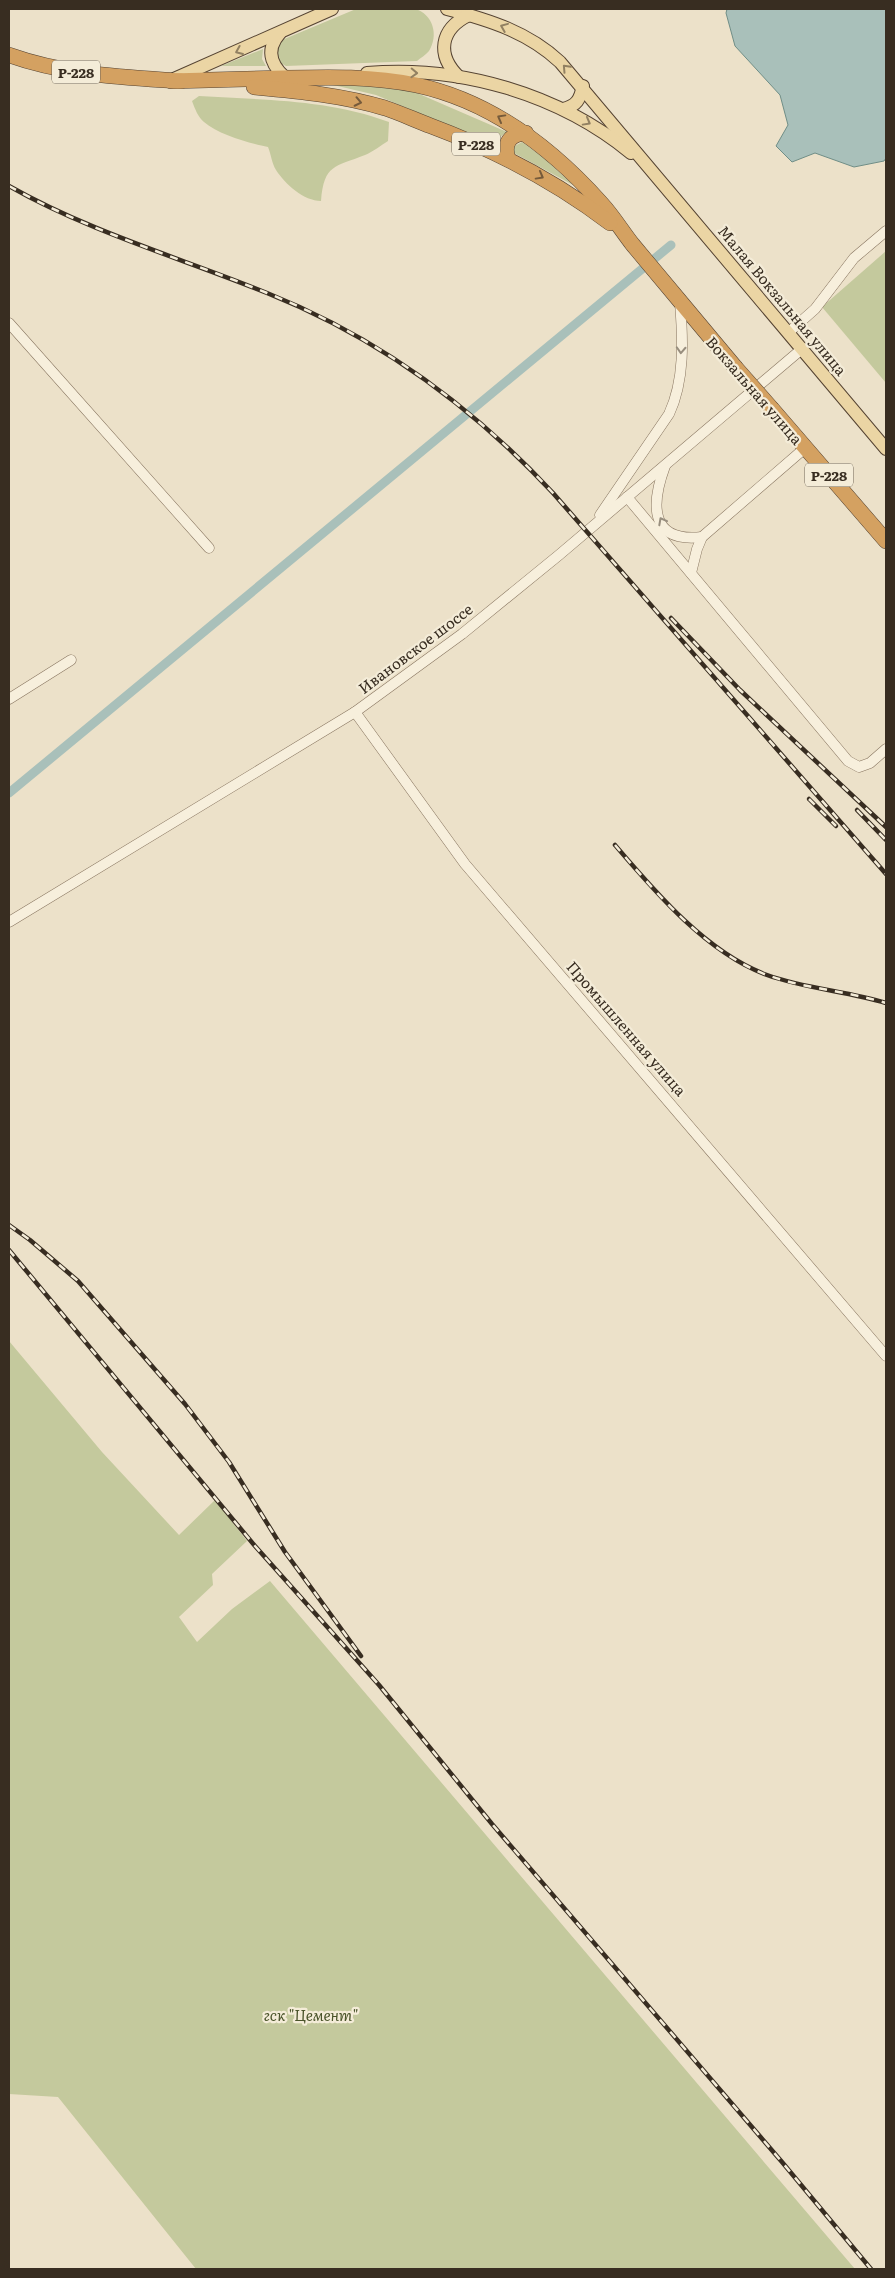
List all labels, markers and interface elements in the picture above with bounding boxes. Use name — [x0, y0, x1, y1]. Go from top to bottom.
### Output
one-way arrow — [500, 22, 509, 33]
one-way arrow — [235, 45, 244, 56]
road number: Р-228 — [52, 61, 100, 84]
one-way arrow — [563, 65, 572, 74]
one-way arrow — [410, 68, 418, 78]
one-way arrow — [353, 96, 362, 107]
one-way arrow — [498, 115, 507, 125]
one-way arrow — [582, 116, 591, 126]
road number: Р-228 — [452, 132, 500, 156]
one-way arrow — [535, 170, 544, 180]
street label: Малая Вокзальная улица — [713, 220, 853, 381]
street label: Вокзальная улица — [701, 331, 809, 450]
one-way arrow — [676, 346, 687, 354]
road number: Р-228 — [805, 464, 853, 486]
one-way arrow — [658, 517, 668, 526]
street label: Ивановское шоссе — [353, 597, 477, 699]
street label: Промышленная улица — [562, 955, 693, 1101]
park label: гск "Цемент" — [264, 2003, 358, 2026]

